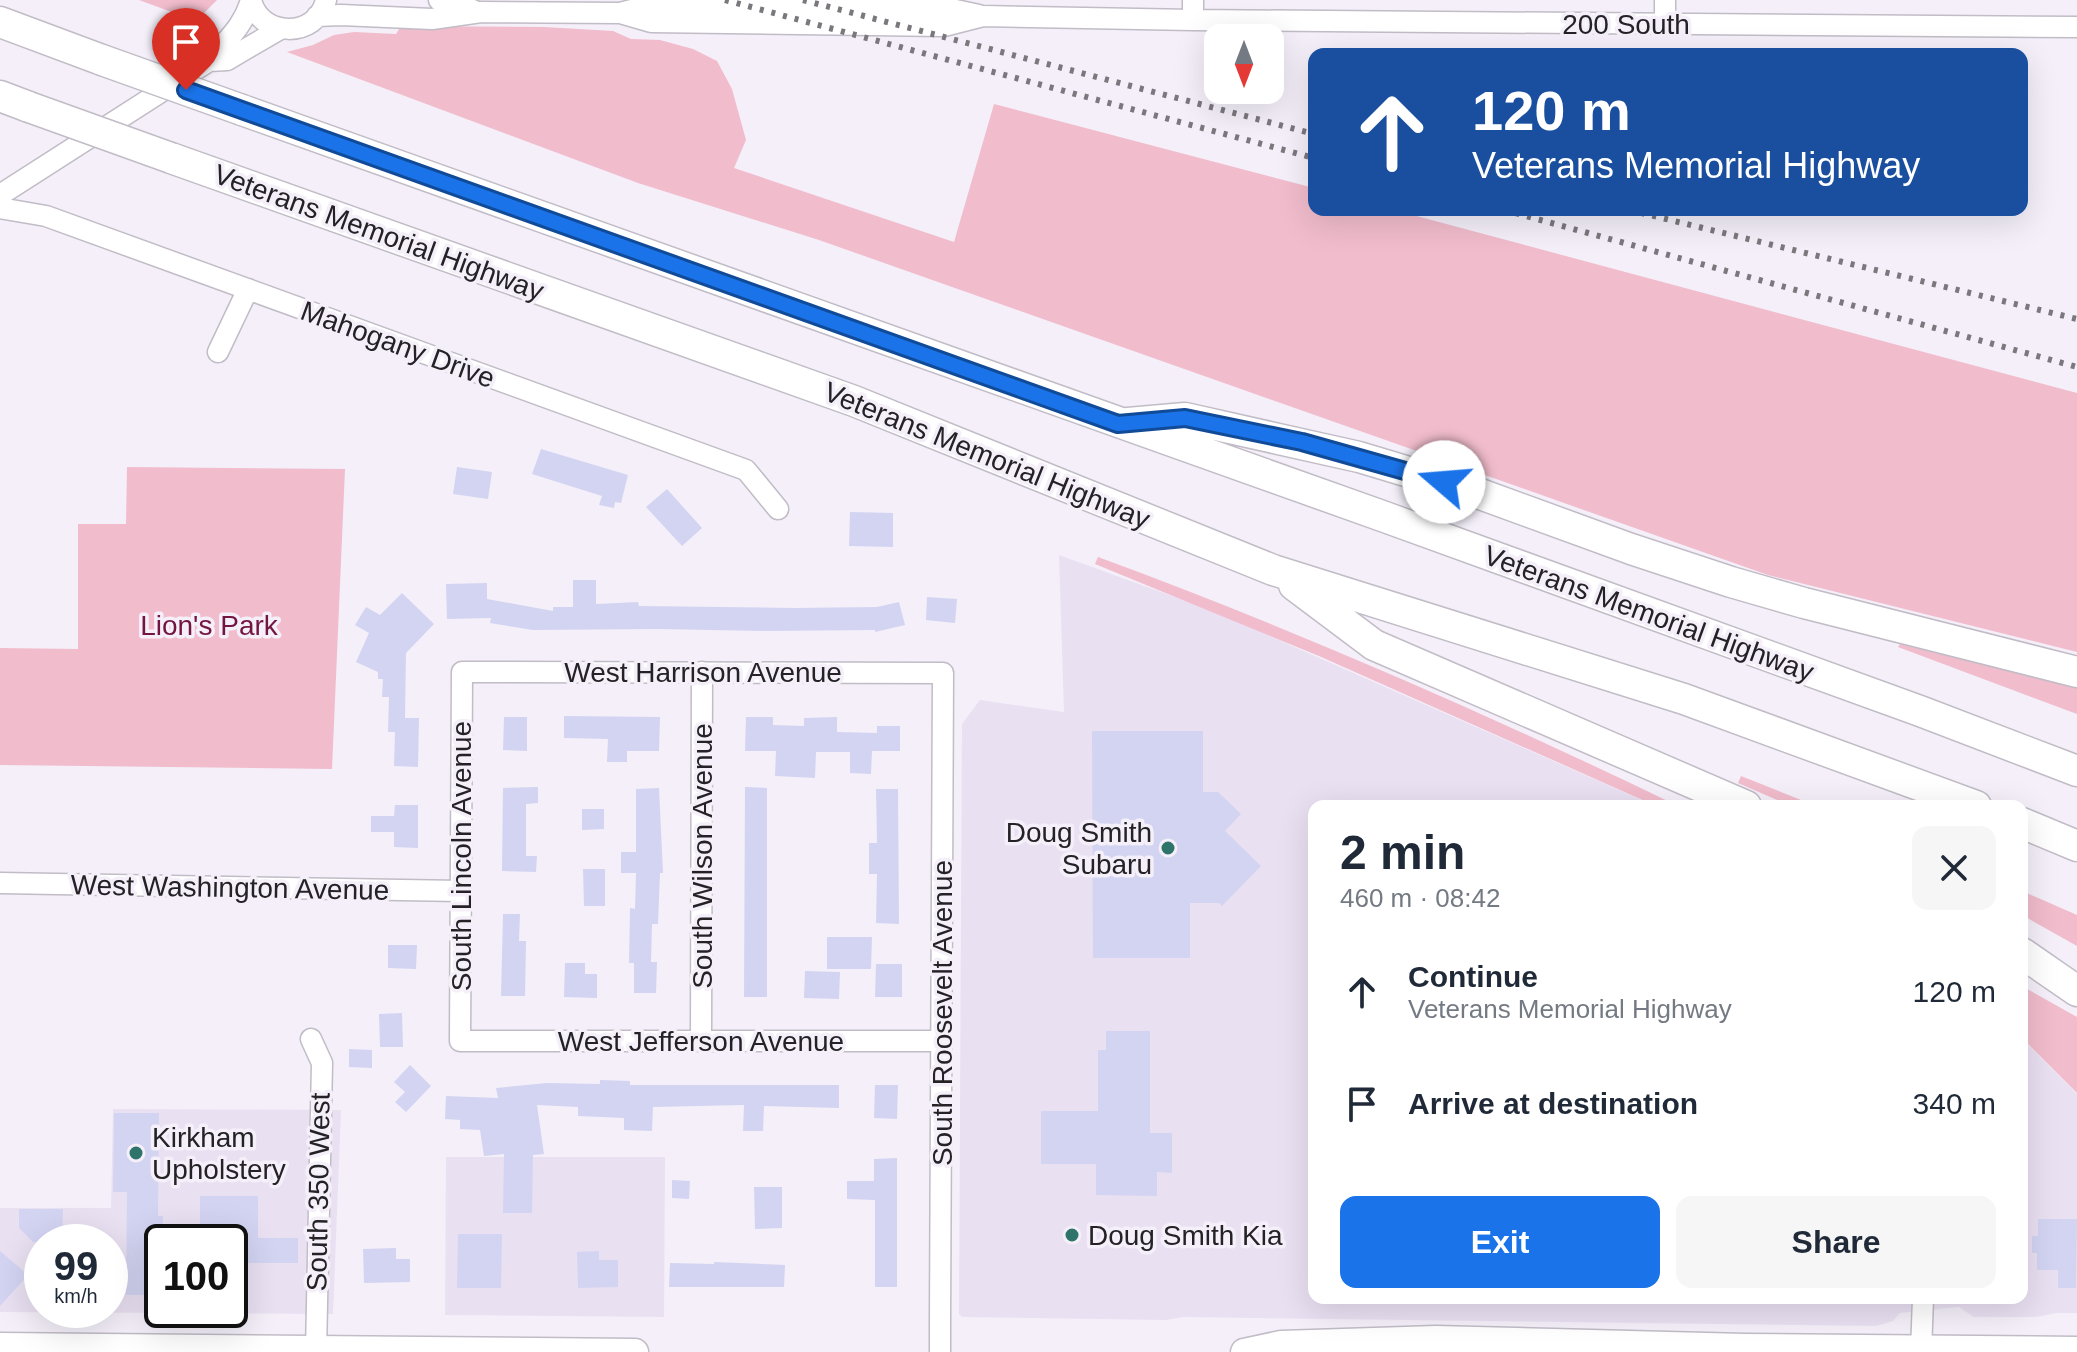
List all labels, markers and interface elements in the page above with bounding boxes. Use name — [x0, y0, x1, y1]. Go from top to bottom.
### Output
pin — [152, 8, 220, 90]
street label: 200 South — [1562, 9, 1690, 40]
icon: arrive — [164, 20, 208, 64]
north arrow — [1204, 24, 1284, 104]
map controls — [1204, 24, 1284, 104]
text: 120 m — [1472, 79, 1631, 142]
icon: ahead — [1340, 80, 1444, 184]
text: Veterans Memorial Highway — [1472, 145, 1920, 186]
street label: Veterans Memorial Highway — [210, 158, 548, 307]
street label: Mahogany Drive — [297, 295, 499, 394]
street label: Veterans Memorial Highway — [819, 376, 1154, 535]
position arrow — [1402, 440, 1486, 524]
street label: Veterans Memorial Highway — [1480, 539, 1818, 688]
park label: Lion's Park — [140, 610, 279, 641]
street label: West Harrison Avenue — [564, 657, 842, 688]
street label: South Lincoln Avenue — [446, 721, 477, 991]
street label: South Wilson Avenue — [687, 723, 718, 989]
place label: Doug Smith Subaru — [1006, 817, 1152, 880]
text: 2 min — [1340, 826, 1465, 879]
button: close — [1912, 826, 1996, 910]
marker: Doug Smith Subaru — [1159, 839, 1177, 857]
street label: South Roosevelt Avenue — [927, 860, 958, 1166]
street label: West Washington Avenue — [70, 869, 390, 906]
text: 460 m · 08:42 — [1340, 883, 1500, 913]
text: Continue — [1408, 960, 1538, 993]
icon: ahead — [1340, 970, 1384, 1014]
text: 120 m — [1913, 975, 1996, 1008]
text: Veterans Memorial Highway — [1408, 994, 1732, 1024]
street label: West Jefferson Avenue — [558, 1026, 844, 1057]
icon: arrive — [1340, 1082, 1384, 1126]
text: Arrive at destination — [1408, 1087, 1698, 1120]
text: 340 m — [1913, 1087, 1996, 1120]
street label: South 350 West — [301, 1092, 336, 1292]
place label: Kirkham Upholstery — [152, 1122, 286, 1185]
marker: Kirkham Upholstery — [127, 1144, 145, 1162]
button: Exit — [1340, 1196, 1660, 1288]
button: Share — [1676, 1196, 1996, 1288]
place label: Doug Smith Kia — [1088, 1220, 1283, 1251]
speed limit sign: 100 — [144, 1224, 248, 1328]
marker: Doug Smith Kia — [1063, 1226, 1081, 1244]
text: 99 — [54, 1244, 98, 1288]
text: km/h — [54, 1285, 98, 1307]

